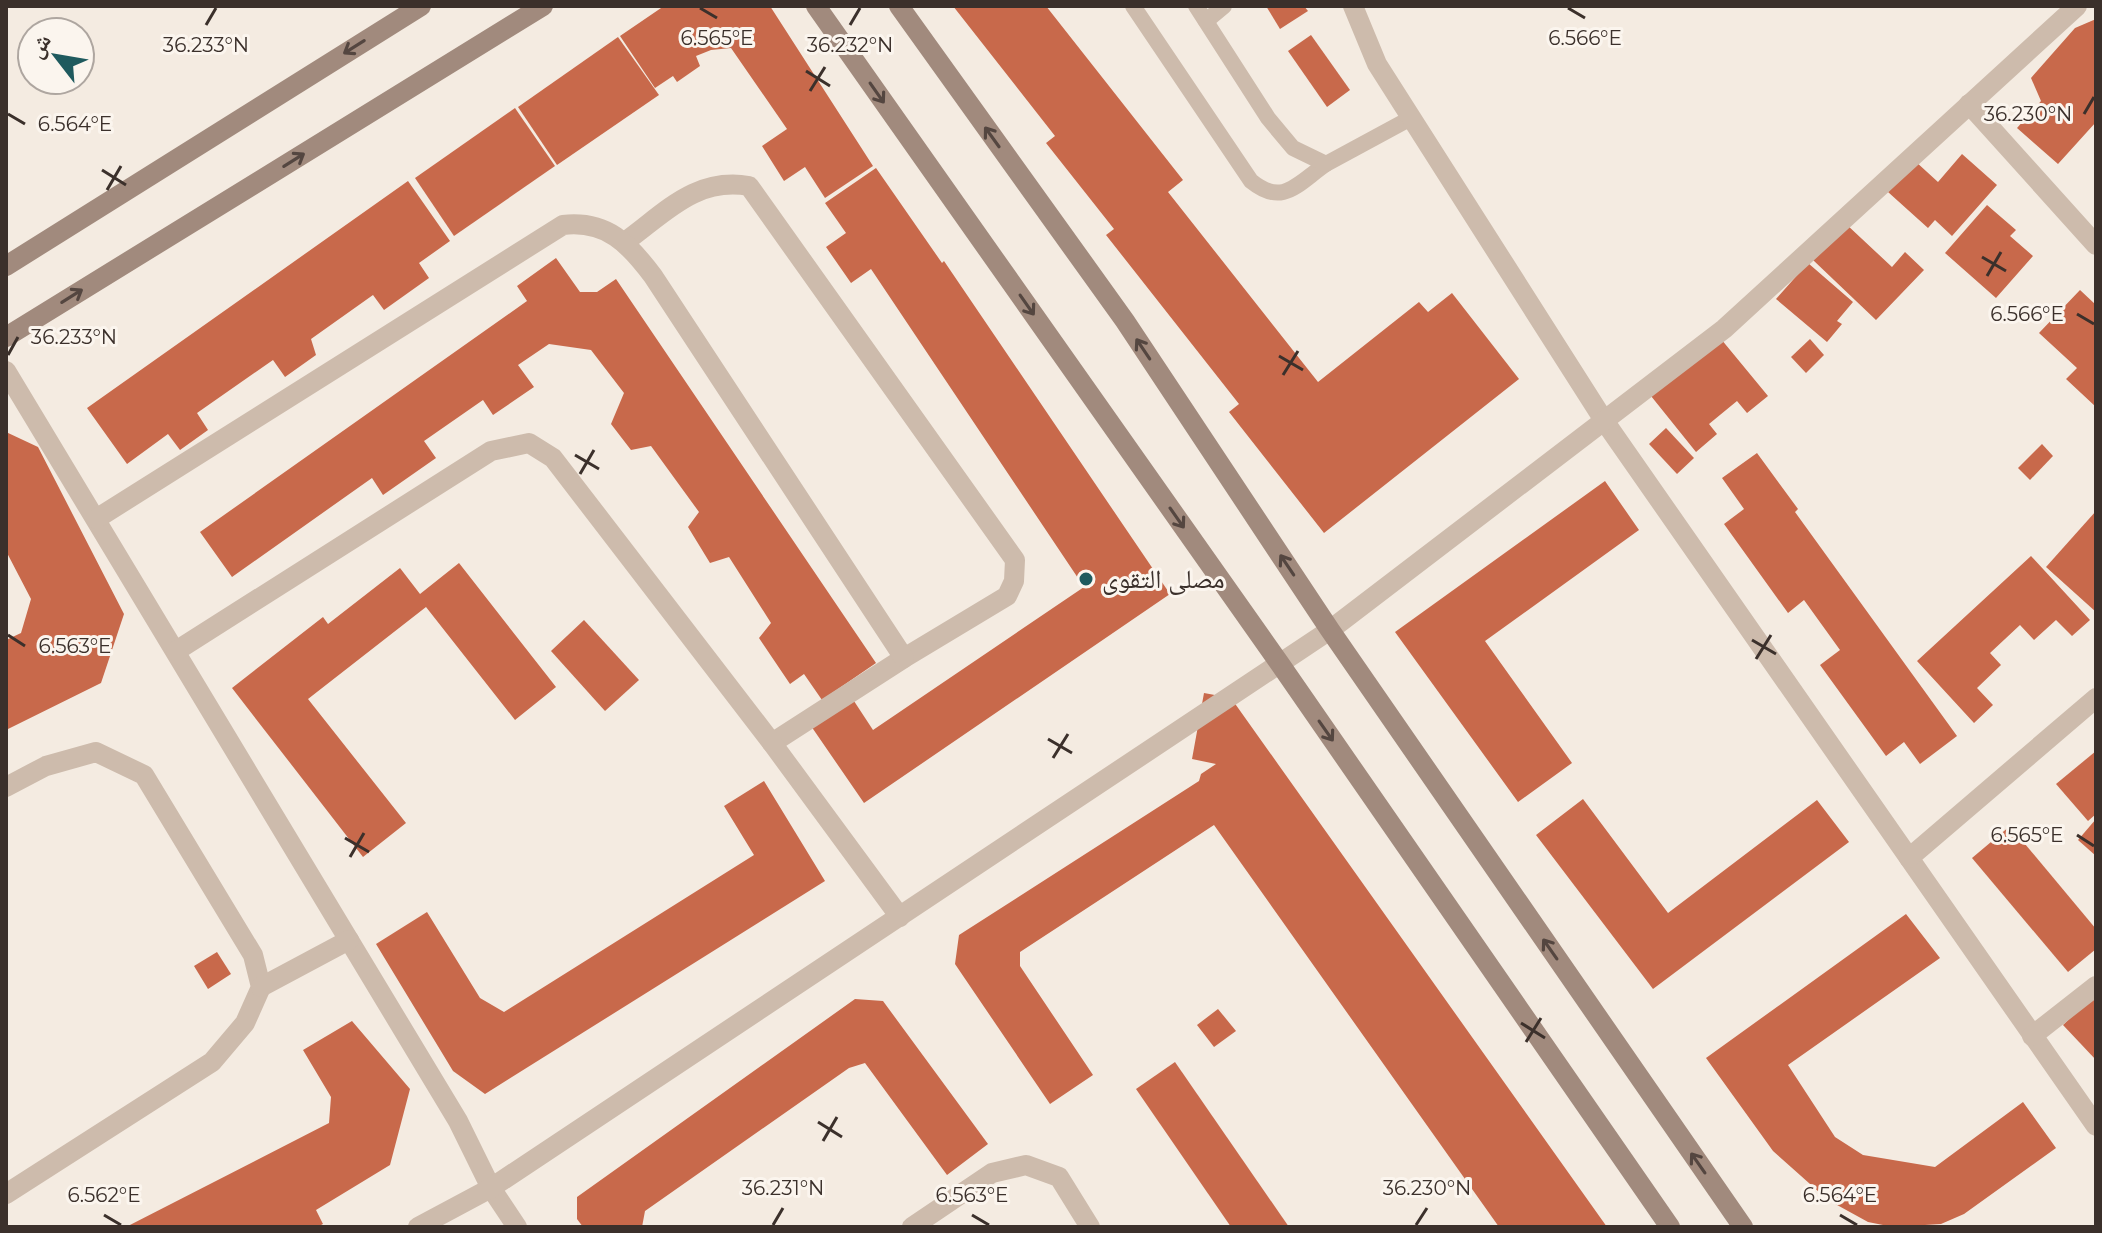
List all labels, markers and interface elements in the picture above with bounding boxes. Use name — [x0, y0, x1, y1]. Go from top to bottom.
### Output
north arrow — [16, 16, 96, 96]
text: 6.565°E — [681, 26, 753, 50]
text: 6.566°E — [1548, 26, 1622, 50]
text: ش — [22, 29, 57, 63]
text: 36.233°N — [163, 33, 249, 57]
text: 36.232°N — [807, 33, 893, 57]
one-way arrow — [343, 40, 366, 56]
one-way arrow — [869, 81, 885, 103]
text: 36.230°N — [1984, 102, 2072, 126]
text: 6.564°E — [38, 112, 112, 136]
one-way arrow — [984, 126, 1001, 148]
one-way arrow — [282, 152, 305, 168]
one-way arrow — [60, 288, 83, 304]
one-way arrow — [1019, 294, 1035, 316]
text: 6.566°E — [1990, 302, 2064, 326]
text: 36.233°N — [31, 325, 117, 349]
one-way arrow — [1135, 338, 1151, 360]
one-way arrow — [1169, 506, 1185, 528]
one-way arrow — [1279, 555, 1295, 577]
place label: مصلى التقوى — [1102, 563, 1225, 595]
marker: مصلى التقوى — [1077, 570, 1095, 588]
text: 6.563°E — [39, 634, 111, 658]
one-way arrow — [1318, 719, 1334, 741]
text: 6.565°E — [1991, 823, 2063, 847]
one-way arrow — [1542, 938, 1558, 960]
one-way arrow — [1690, 1152, 1706, 1174]
text: 36.231°N — [742, 1176, 824, 1200]
text: 36.230°N — [1383, 1176, 1471, 1200]
text: 6.562°E — [67, 1183, 141, 1207]
text: 6.563°E — [936, 1183, 1008, 1207]
text: 6.564°E — [1803, 1183, 1877, 1207]

